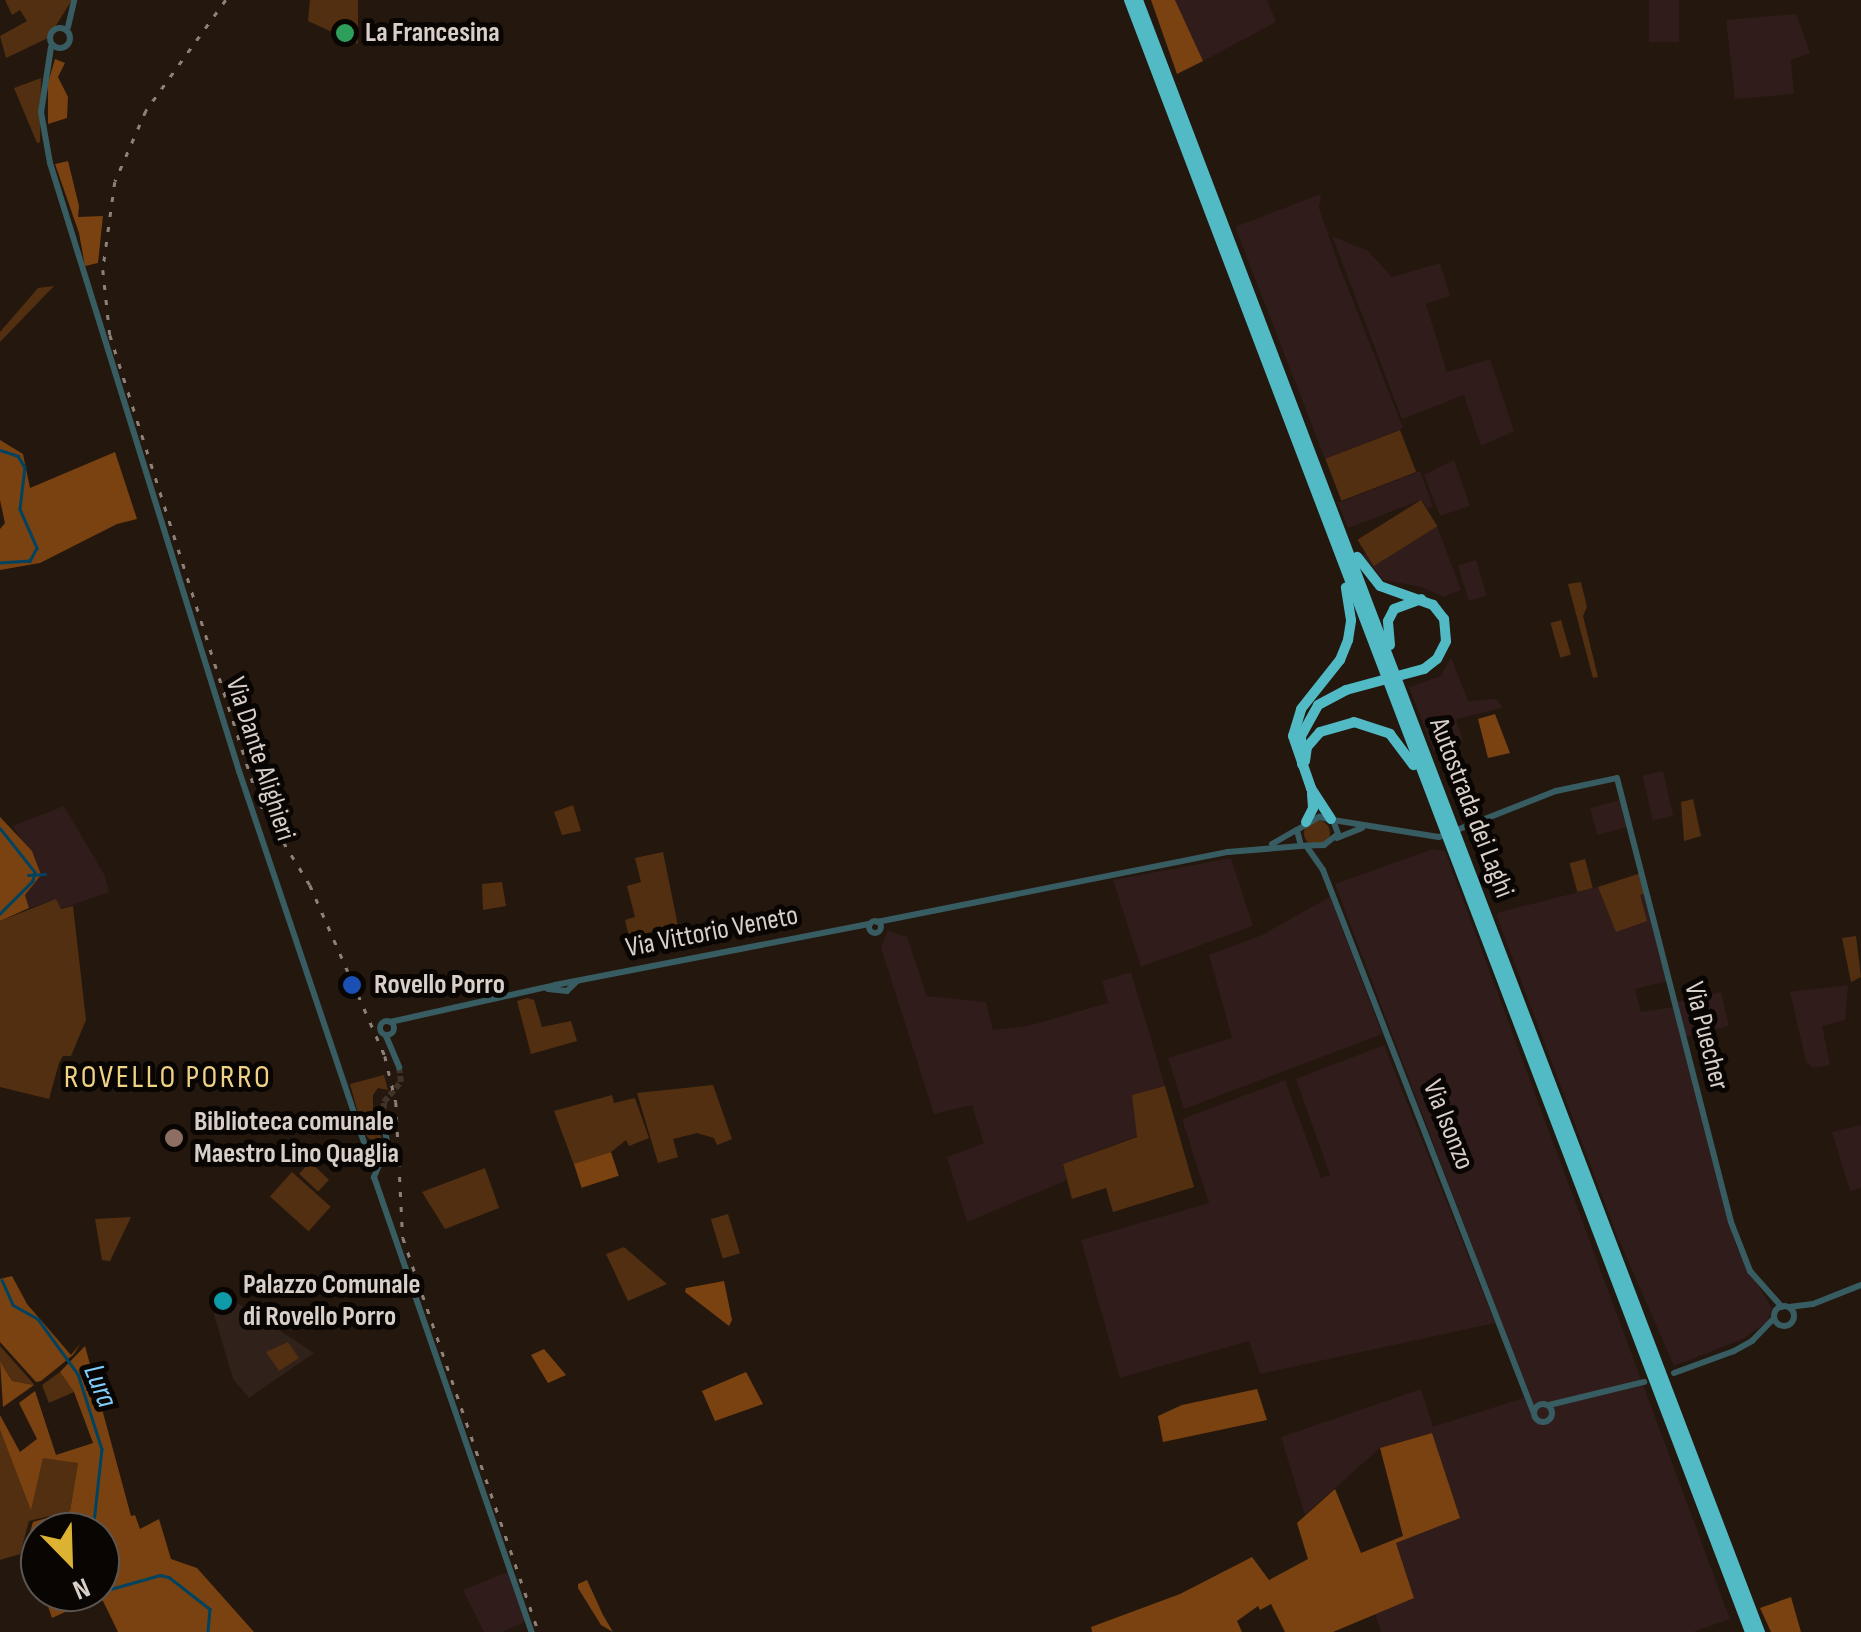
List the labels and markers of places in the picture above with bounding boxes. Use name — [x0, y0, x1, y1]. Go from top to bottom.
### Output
place label: La Francesina — [365, 16, 500, 50]
marker: La Francesina — [334, 22, 356, 44]
place label: Rovello Porro — [374, 968, 505, 1002]
marker: Rovello Porro — [339, 972, 365, 998]
place label: Biblioteca comunale Maestro Lino Quaglia — [194, 1105, 399, 1171]
marker: Biblioteca comunale Maestro Lino Quaglia — [163, 1127, 185, 1149]
place label: Palazzo Comunale di Rovello Porro — [243, 1268, 420, 1334]
marker: Palazzo Comunale di Rovello Porro — [212, 1290, 234, 1312]

